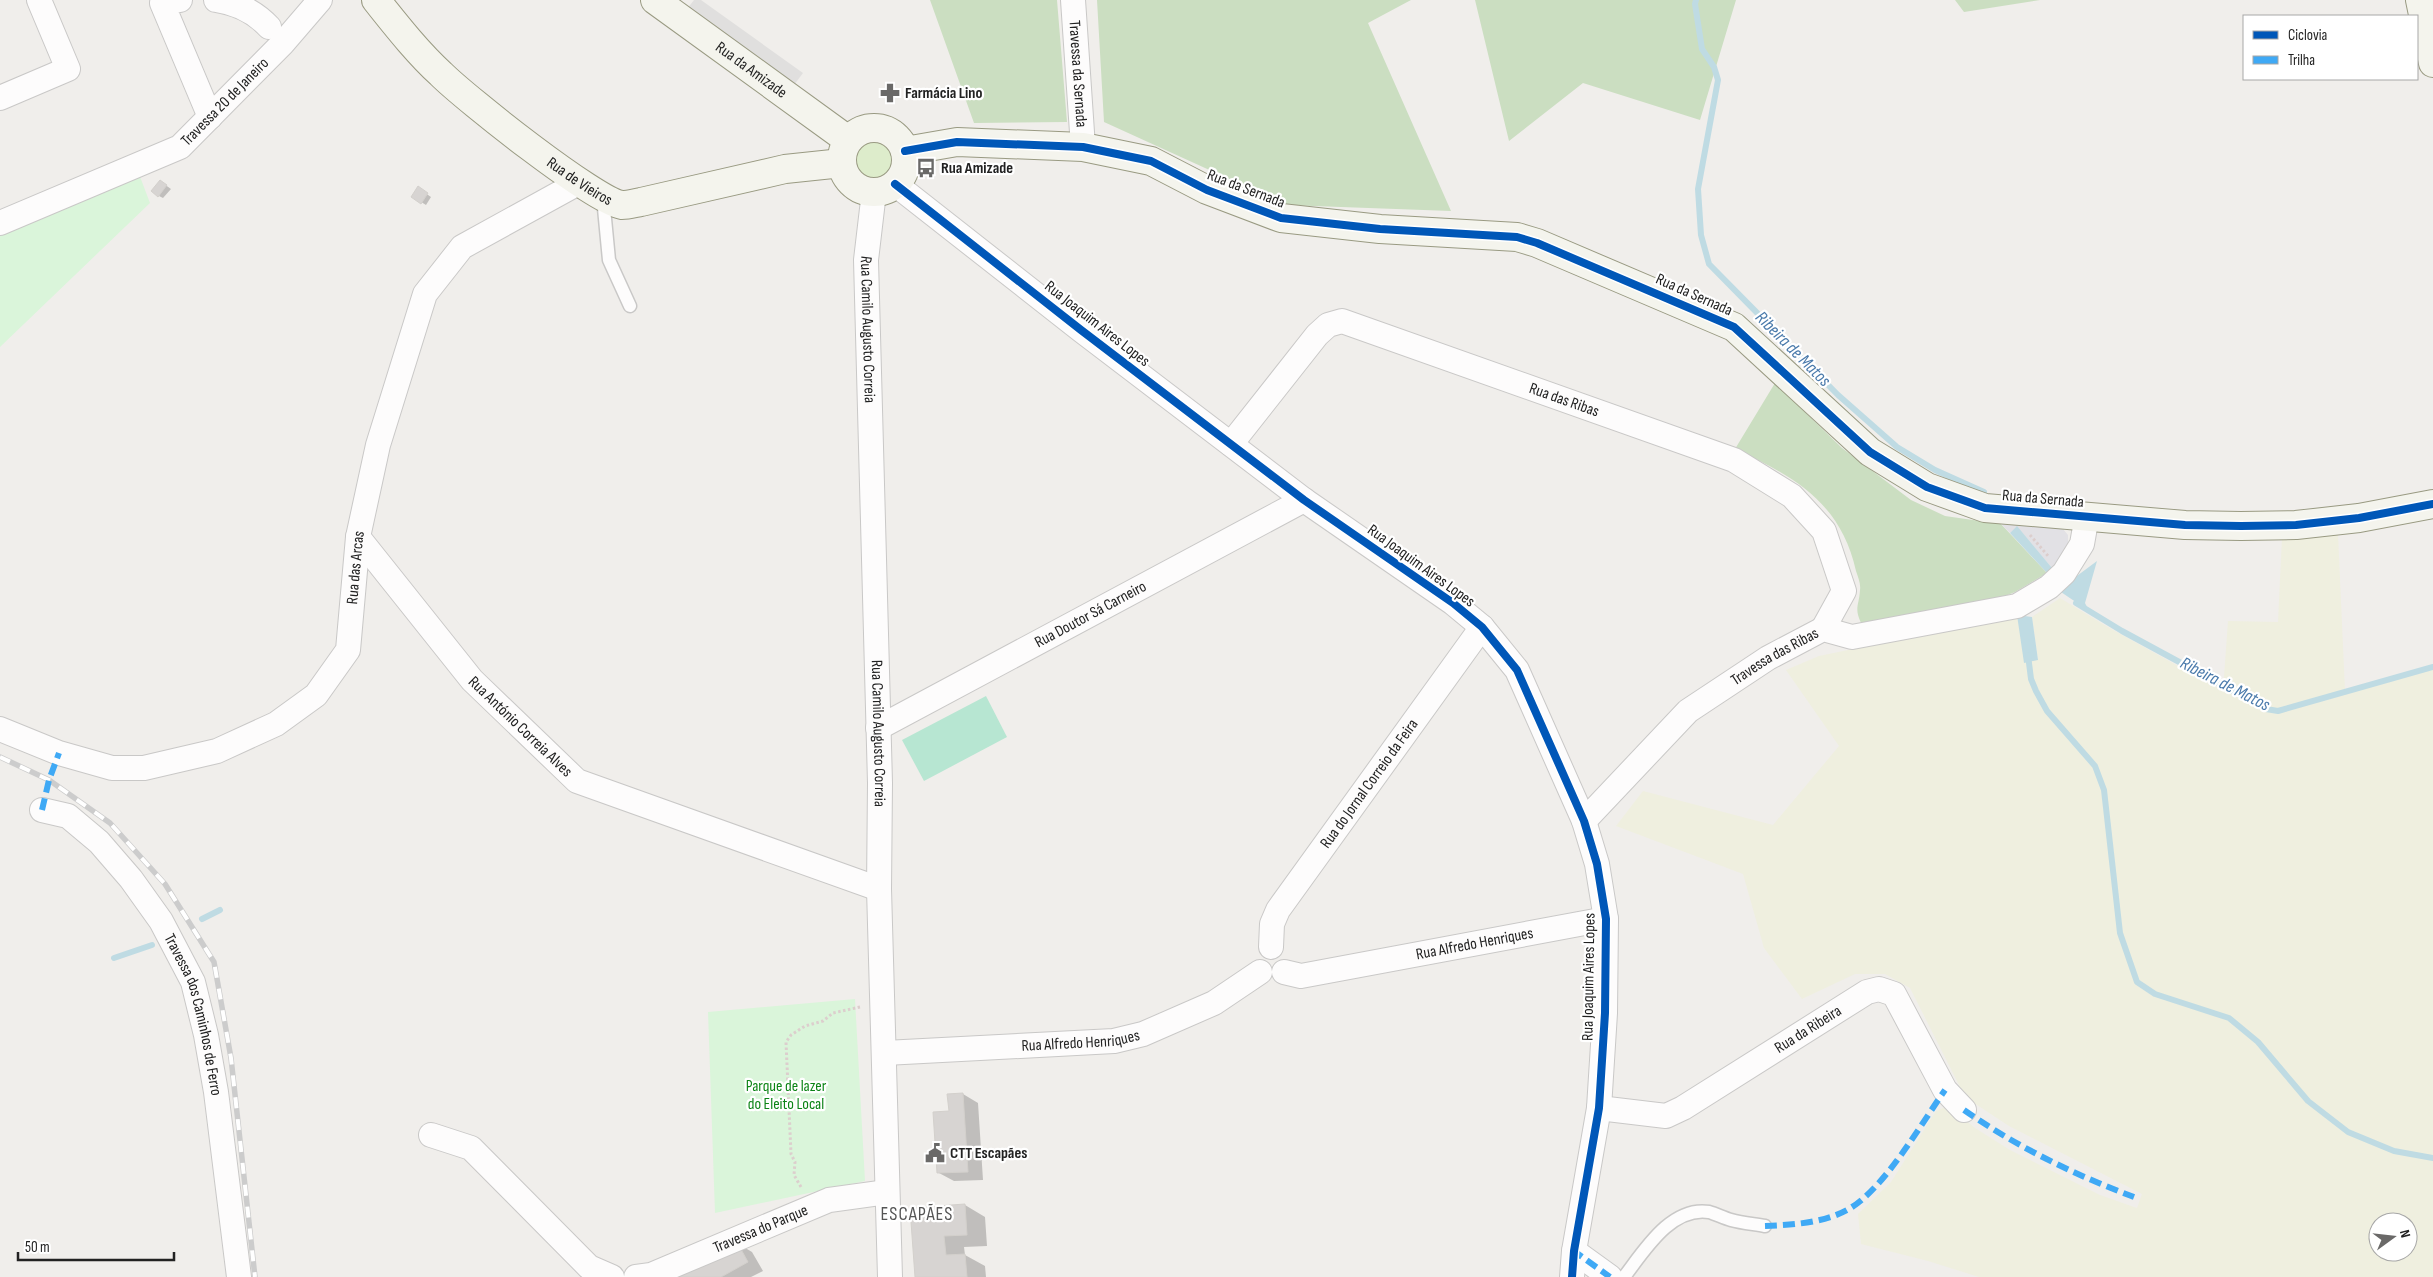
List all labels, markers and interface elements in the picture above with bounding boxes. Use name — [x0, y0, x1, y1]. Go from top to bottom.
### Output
legend — [2243, 15, 2418, 80]
street label: Travessa da Sernada — [1065, 20, 1091, 128]
text: Ciclovia — [2288, 26, 2328, 45]
street label: Rua da Amizade — [712, 38, 791, 102]
text: Trilha — [2288, 51, 2315, 70]
street label: Travessa 20 de Janeiro — [177, 54, 273, 150]
pharmacy icon: Farmácia Lino — [879, 82, 901, 104]
place label: Farmácia Lino — [905, 84, 982, 103]
street label: Rua de Vieiros — [543, 153, 616, 210]
bus stop icon: Rua Amizade — [915, 157, 937, 179]
place label: Rua Amizade — [941, 159, 1013, 178]
street label: Rua da Sernada — [1204, 165, 1288, 213]
street label: Rua Camilo Augusto Correia — [856, 255, 879, 403]
street label: Rua da Sernada — [1653, 270, 1735, 320]
street label: Rua Joaquim Aires Lopes — [1041, 277, 1153, 371]
water label: Ribeira de Matos — [1751, 307, 1835, 391]
street label: Rua das Ribas — [1527, 379, 1602, 421]
street label: Rua da Sernada — [2001, 486, 2085, 512]
street label: Rua Joaquim Aires Lopes — [1364, 521, 1479, 611]
street label: Rua das Arcas — [343, 529, 369, 605]
street label: Rua Doutor Sá Carneiro — [1031, 577, 1149, 652]
street label: Travessa das Ribas — [1727, 623, 1822, 689]
water label: Ribeira de Matos — [2177, 652, 2274, 716]
street label: Rua Camilo Augusto Correia — [867, 660, 890, 807]
street label: Rua António Correia Alves — [464, 672, 577, 781]
street label: Rua do Jornal Correio da Feira — [1316, 715, 1422, 852]
street label: Rua Joaquim Aires Lopes — [1578, 913, 1600, 1041]
street label: Rua Alfredo Henriques — [1414, 923, 1535, 964]
street label: Travessa dos Caminhos de Ferro — [160, 931, 226, 1097]
street label: Rua da Ribeira — [1771, 1001, 1845, 1057]
street label: Rua Alfredo Henriques — [1021, 1026, 1142, 1055]
park label: Parque de lazer do Eleito Local — [746, 1077, 827, 1114]
public building icon: CTT Escapães — [924, 1142, 946, 1164]
place label: CTT Escapães — [950, 1144, 1027, 1163]
street label: Travessa do Parque — [710, 1200, 811, 1257]
district label: ESCAPÃES — [881, 1203, 953, 1226]
north arrow — [2368, 1212, 2418, 1262]
text: N — [2396, 1228, 2414, 1240]
scale bar — [18, 1230, 174, 1262]
text: 50 m — [25, 1238, 50, 1257]

